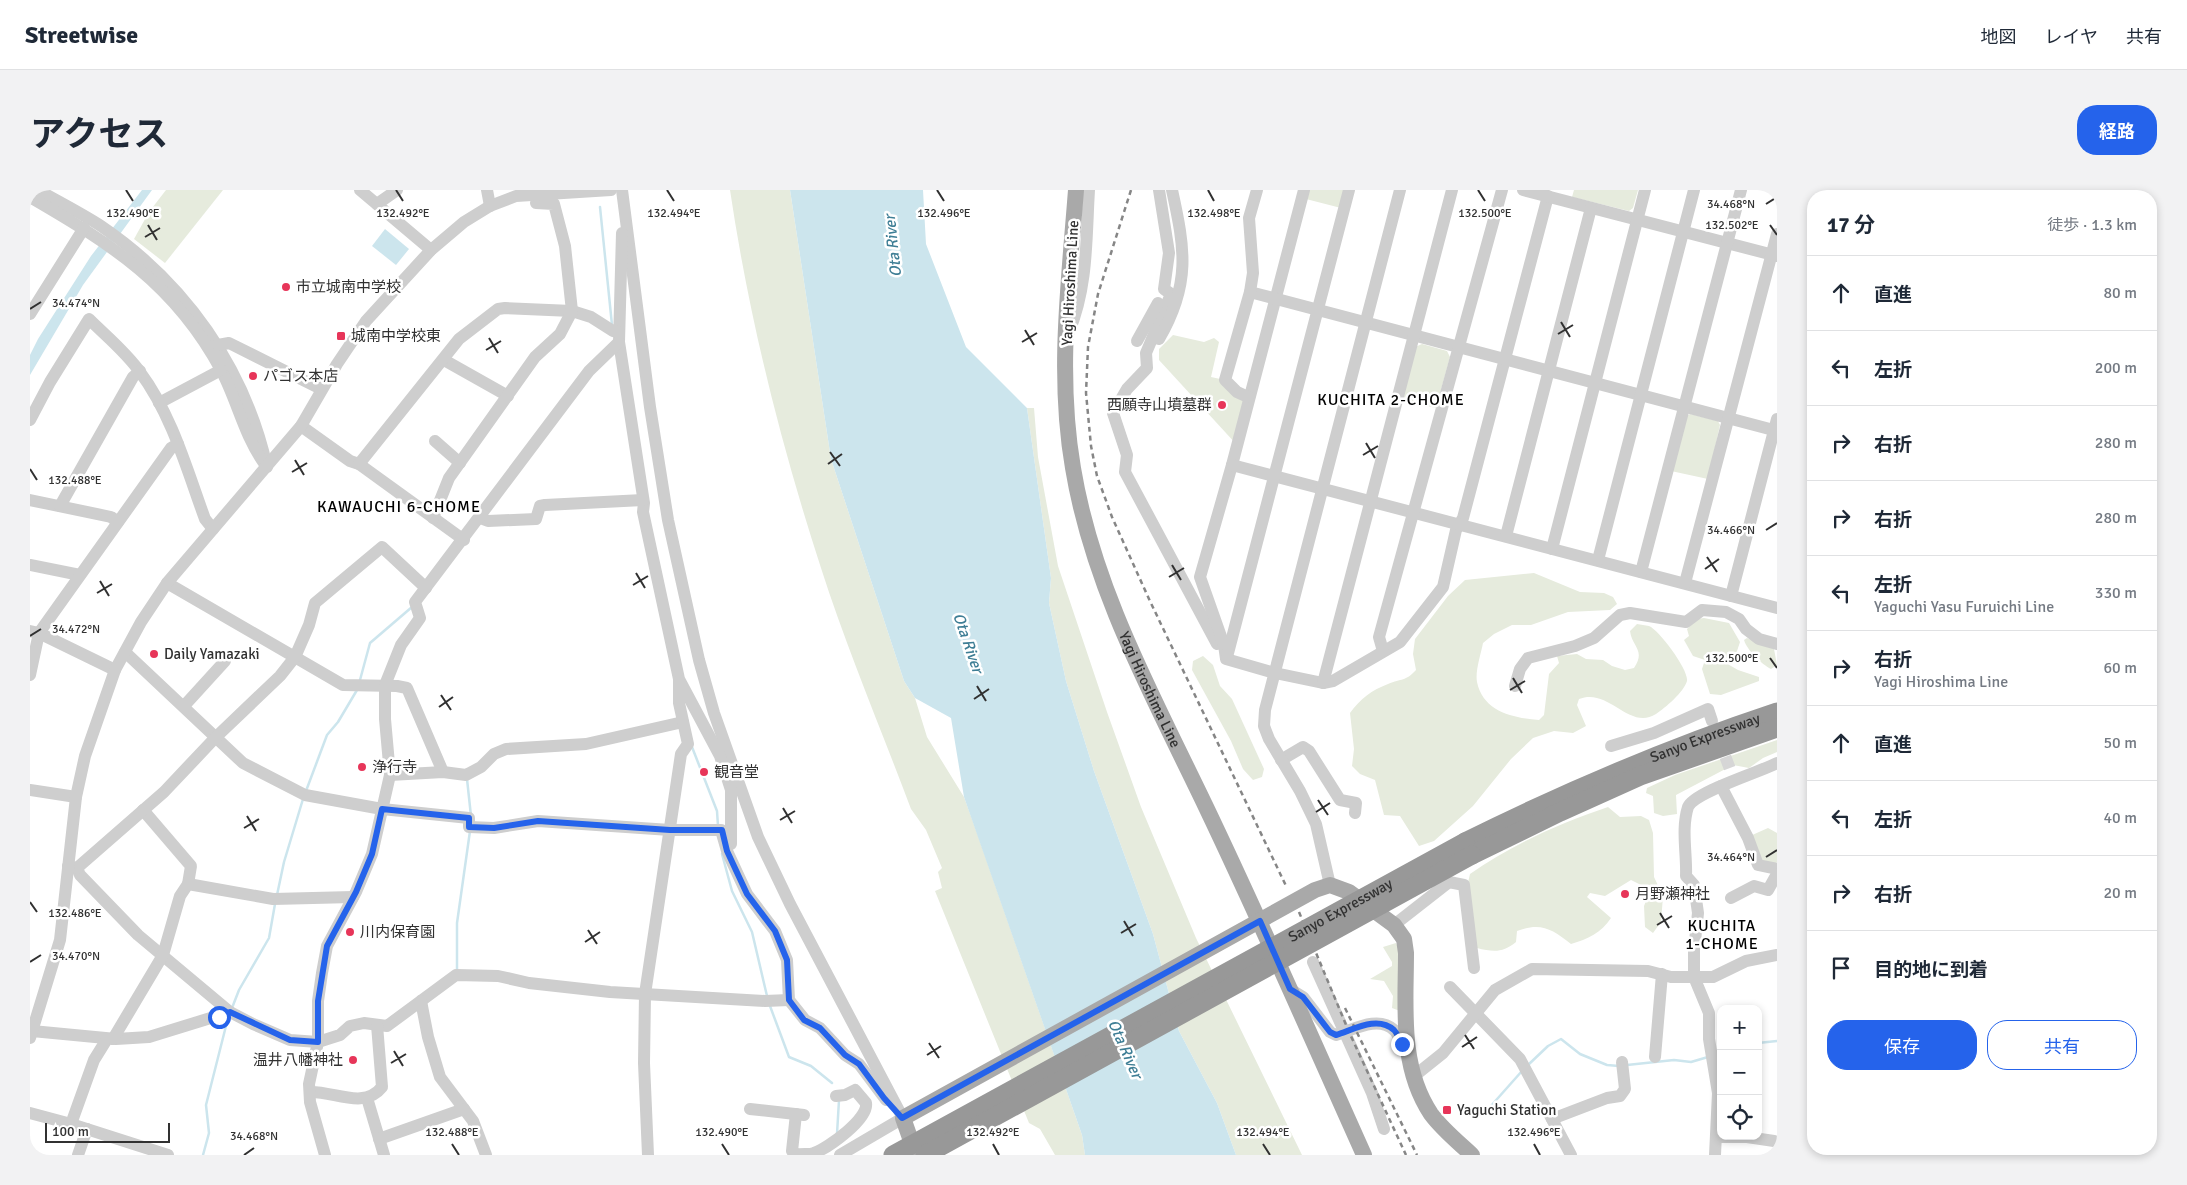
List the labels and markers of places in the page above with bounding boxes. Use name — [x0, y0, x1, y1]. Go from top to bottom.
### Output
place label: 市立城南中学校 — [296, 278, 401, 296]
marker: 市立城南中学校 — [280, 281, 292, 293]
place label: 城南中学校東 — [351, 327, 441, 345]
marker: 城南中学校東 — [335, 330, 347, 342]
place label: パゴス本店 — [263, 367, 338, 385]
marker: パゴス本店 — [247, 370, 259, 382]
place label: 西願寺山墳墓群 — [1107, 396, 1212, 414]
marker: 西願寺山墳墓群 — [1216, 399, 1228, 411]
place label: Daily Yamazaki — [164, 645, 260, 663]
marker: Daily Yamazaki — [148, 648, 160, 660]
place label: 浄行寺 — [372, 758, 417, 776]
marker: 浄行寺 — [356, 761, 368, 773]
place label: 観音堂 — [714, 763, 759, 781]
marker: 観音堂 — [698, 766, 710, 778]
place label: 月野瀬神社 — [1635, 885, 1710, 903]
marker: 月野瀬神社 — [1619, 888, 1631, 900]
place label: 川内保育園 — [360, 923, 435, 941]
marker: 川内保育園 — [344, 926, 356, 938]
place label: 温井八幡神社 — [253, 1051, 343, 1069]
marker: 温井八幡神社 — [347, 1054, 359, 1066]
place label: Yaguchi Station — [1457, 1101, 1557, 1119]
marker: Yaguchi Station — [1441, 1104, 1453, 1116]

